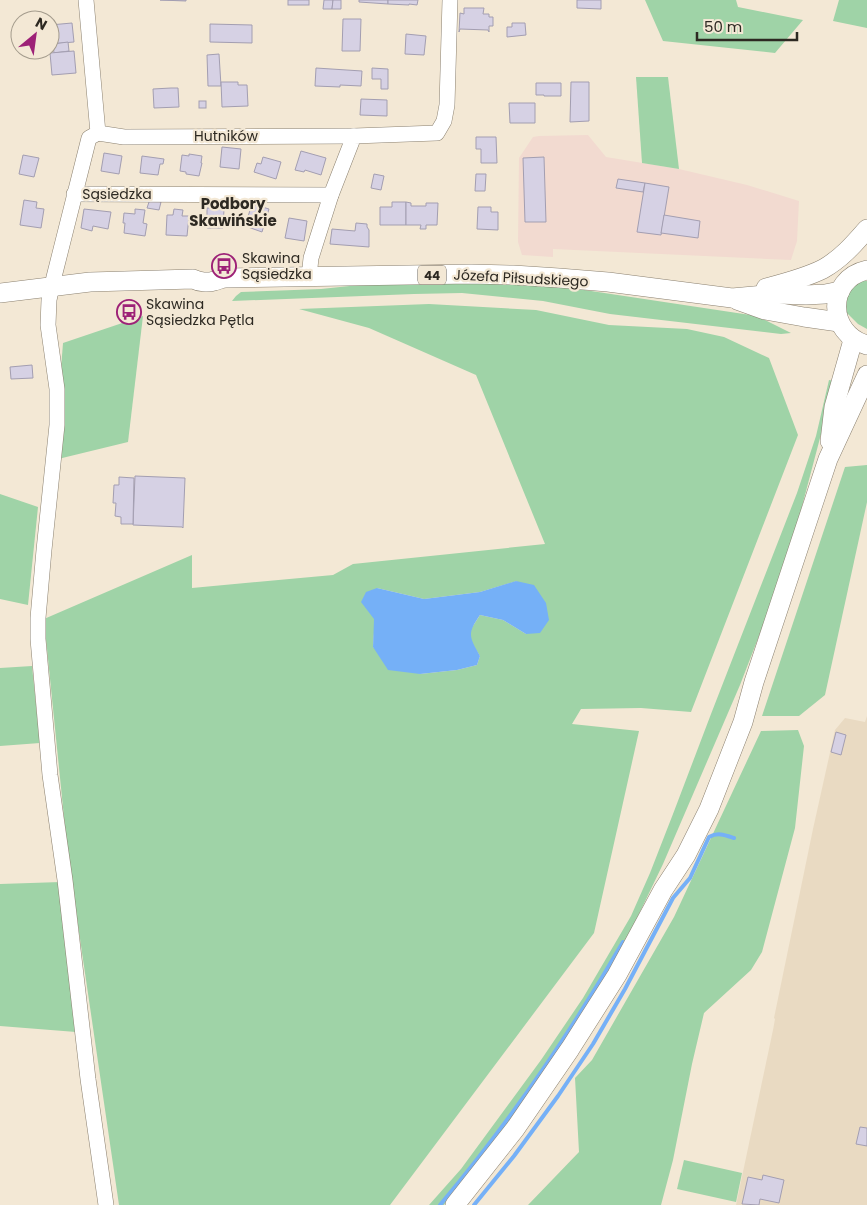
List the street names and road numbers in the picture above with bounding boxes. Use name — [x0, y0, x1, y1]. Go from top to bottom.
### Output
street label: Hutników — [194, 126, 258, 146]
street label: Sąsiedzka — [82, 184, 152, 204]
street label: Józefa Piłsudskiego — [453, 264, 589, 292]
road number: 44 — [418, 266, 446, 284]

